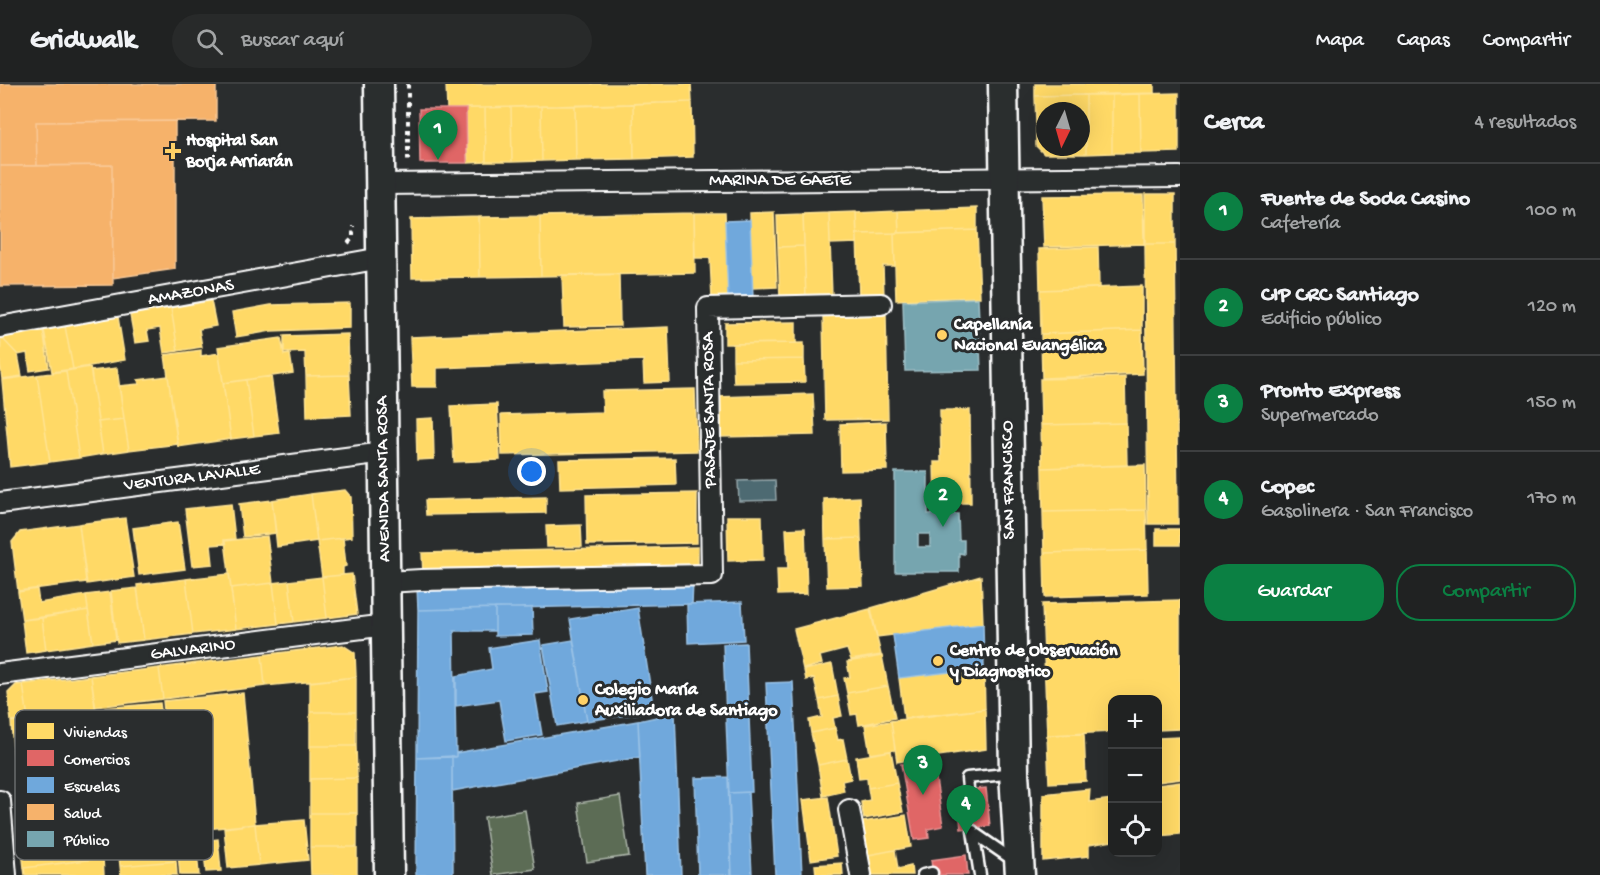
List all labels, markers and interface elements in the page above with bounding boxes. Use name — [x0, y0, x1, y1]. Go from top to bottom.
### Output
search box — [172, 14, 592, 68]
text: Gridwalk — [30, 25, 136, 58]
icon: search — [193, 25, 226, 58]
text: Buscar aquí — [241, 28, 344, 54]
text: Mapa — [1316, 29, 1364, 54]
text: Capas — [1397, 29, 1450, 54]
text: Compartir — [1483, 29, 1570, 54]
north arrow — [1036, 102, 1090, 156]
text: Cerca — [1204, 108, 1264, 139]
pin: 1 — [418, 110, 458, 160]
text: 4 resultados — [1475, 112, 1576, 135]
place label: Hospital San Borja Arriarán — [185, 131, 293, 173]
marker: Hospital San Borja Arriarán — [164, 142, 182, 160]
street label: MARINA DE GAETE — [709, 171, 852, 192]
text: Fuente de Soda Casino — [1261, 187, 1470, 213]
text: 1 — [1219, 200, 1228, 223]
text: 100 m — [1526, 200, 1576, 223]
text: Cafetería — [1261, 213, 1340, 236]
street label: AMAZONAS — [146, 275, 236, 311]
text: CIP CRC Santiago — [1261, 283, 1419, 309]
text: 2 — [1219, 296, 1228, 319]
text: 120 m — [1528, 296, 1576, 319]
text: Edificio público — [1261, 309, 1382, 332]
place label: Capellanía Nacional Evangélica — [953, 315, 1104, 357]
marker: Capellanía Nacional Evangélica — [935, 328, 949, 342]
street label: PASAJE SANTA ROSA — [698, 330, 722, 489]
text: Pronto Express — [1261, 379, 1400, 405]
text: 3 — [1218, 392, 1229, 415]
text: 150 m — [1527, 392, 1576, 415]
street label: AVENIDA SANTA ROSA — [372, 394, 396, 562]
text: Supermercado — [1261, 405, 1379, 428]
street label: SAN FRANCISCO — [997, 420, 1021, 540]
your location — [517, 457, 546, 486]
street label: VENTURA LAVALLE — [122, 459, 262, 497]
text: Copec — [1261, 475, 1314, 501]
pin: 2 — [924, 478, 962, 527]
text: 4 — [1219, 488, 1228, 511]
text: 170 m — [1527, 488, 1576, 511]
text: Gasolinera · San Francisco — [1261, 501, 1473, 524]
button: Guardar — [1204, 564, 1384, 621]
button: Compartir — [1396, 564, 1576, 621]
street label: GALVARINO — [149, 634, 237, 666]
place label: Centro de Observación y Diagnostico — [949, 641, 1118, 683]
marker: Centro de Observación y Diagnostico — [931, 654, 945, 668]
place label: Colegio María Auxiliadora de Santiago — [594, 680, 778, 722]
marker: Colegio María Auxiliadora de Santiago — [576, 693, 590, 707]
map controls — [1108, 695, 1162, 857]
button: + — [1108, 695, 1162, 749]
legend — [15, 710, 213, 860]
text: Viviendas — [63, 725, 128, 744]
pin: 3 — [904, 746, 942, 795]
button: − — [1108, 749, 1162, 803]
text: Comercios — [64, 752, 130, 771]
text: Escuelas — [64, 779, 120, 798]
pin: 4 — [946, 786, 986, 835]
button: locate — [1108, 803, 1162, 857]
text: Salud — [64, 806, 102, 825]
text: Público — [63, 833, 110, 852]

